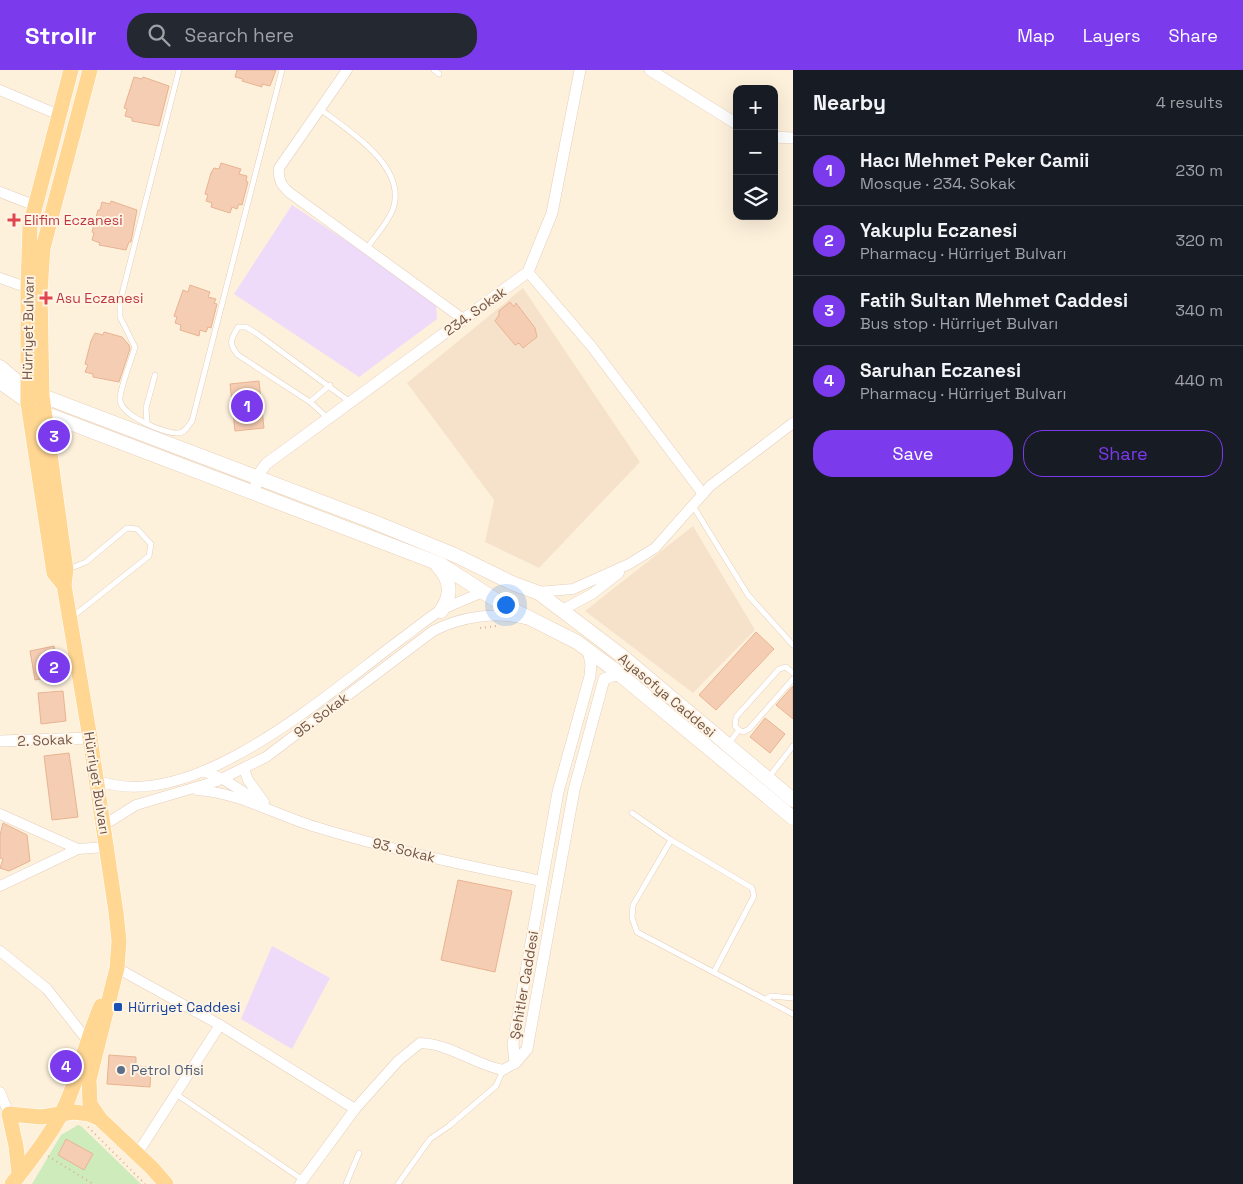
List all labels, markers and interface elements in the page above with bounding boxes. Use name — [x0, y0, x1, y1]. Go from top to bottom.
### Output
search box — [127, 13, 477, 58]
text: Strollr — [25, 20, 97, 51]
icon: search — [145, 21, 173, 49]
text: Search here — [185, 23, 294, 48]
text: Map — [1017, 24, 1055, 47]
text: Layers — [1083, 24, 1140, 47]
text: Share — [1168, 24, 1218, 47]
map controls — [733, 85, 778, 220]
button: + — [733, 85, 778, 130]
text: Nearby — [813, 89, 886, 116]
text: 4 results — [1156, 92, 1223, 113]
button: − — [733, 130, 778, 175]
text: Hacı Mehmet Peker Camii — [860, 148, 1089, 173]
text: 1 — [825, 160, 833, 181]
text: 230 m — [1176, 160, 1223, 181]
text: Mosque · 234. Sokak — [860, 173, 1016, 194]
button: layers — [733, 175, 778, 220]
place label: Elifim Eczanesi — [24, 211, 123, 229]
marker: Elifim Eczanesi — [8, 214, 20, 226]
text: Yakuplu Eczanesi — [860, 218, 1017, 243]
text: 2 — [824, 230, 834, 251]
text: 320 m — [1176, 230, 1223, 251]
text: Pharmacy · Hürriyet Bulvarı — [860, 243, 1067, 264]
street label: Hürriyet Bulvarı — [18, 276, 38, 380]
street label: 234. Sokak — [440, 282, 510, 340]
text: Fatih Sultan Mehmet Caddesi — [860, 288, 1128, 313]
place label: Asu Eczanesi — [56, 289, 143, 307]
marker: Asu Eczanesi — [40, 292, 52, 304]
text: 3 — [824, 300, 834, 321]
text: 340 m — [1175, 300, 1223, 321]
text: Bus stop · Hürriyet Bulvarı — [860, 313, 1058, 334]
text: Saruhan Eczanesi — [860, 358, 1021, 383]
text: 4 — [824, 370, 834, 391]
text: 440 m — [1175, 370, 1223, 391]
text: Pharmacy · Hürriyet Bulvarı — [860, 383, 1067, 404]
pin: 1 — [231, 387, 263, 425]
pin: 3 — [38, 417, 70, 455]
button: Save — [813, 430, 1013, 477]
button: Share — [1023, 430, 1223, 477]
your location — [493, 592, 519, 618]
pin: 2 — [38, 648, 70, 686]
street label: Ayasofya Caddesi — [615, 649, 719, 741]
street label: 95. Sokak — [290, 688, 352, 741]
street label: 2. Sokak — [17, 730, 73, 750]
street label: Hürriyet Bulvarı — [80, 730, 114, 836]
street label: 93. Sokak — [371, 834, 438, 867]
street label: Şehitler Caddesi — [506, 929, 542, 1041]
place label: Hürriyet Caddesi — [128, 998, 240, 1016]
marker: Hürriyet Caddesi — [112, 1001, 124, 1013]
pin: 4 — [50, 1047, 82, 1085]
place label: Petrol Ofisi — [131, 1061, 204, 1079]
marker: Petrol Ofisi — [115, 1064, 127, 1076]

